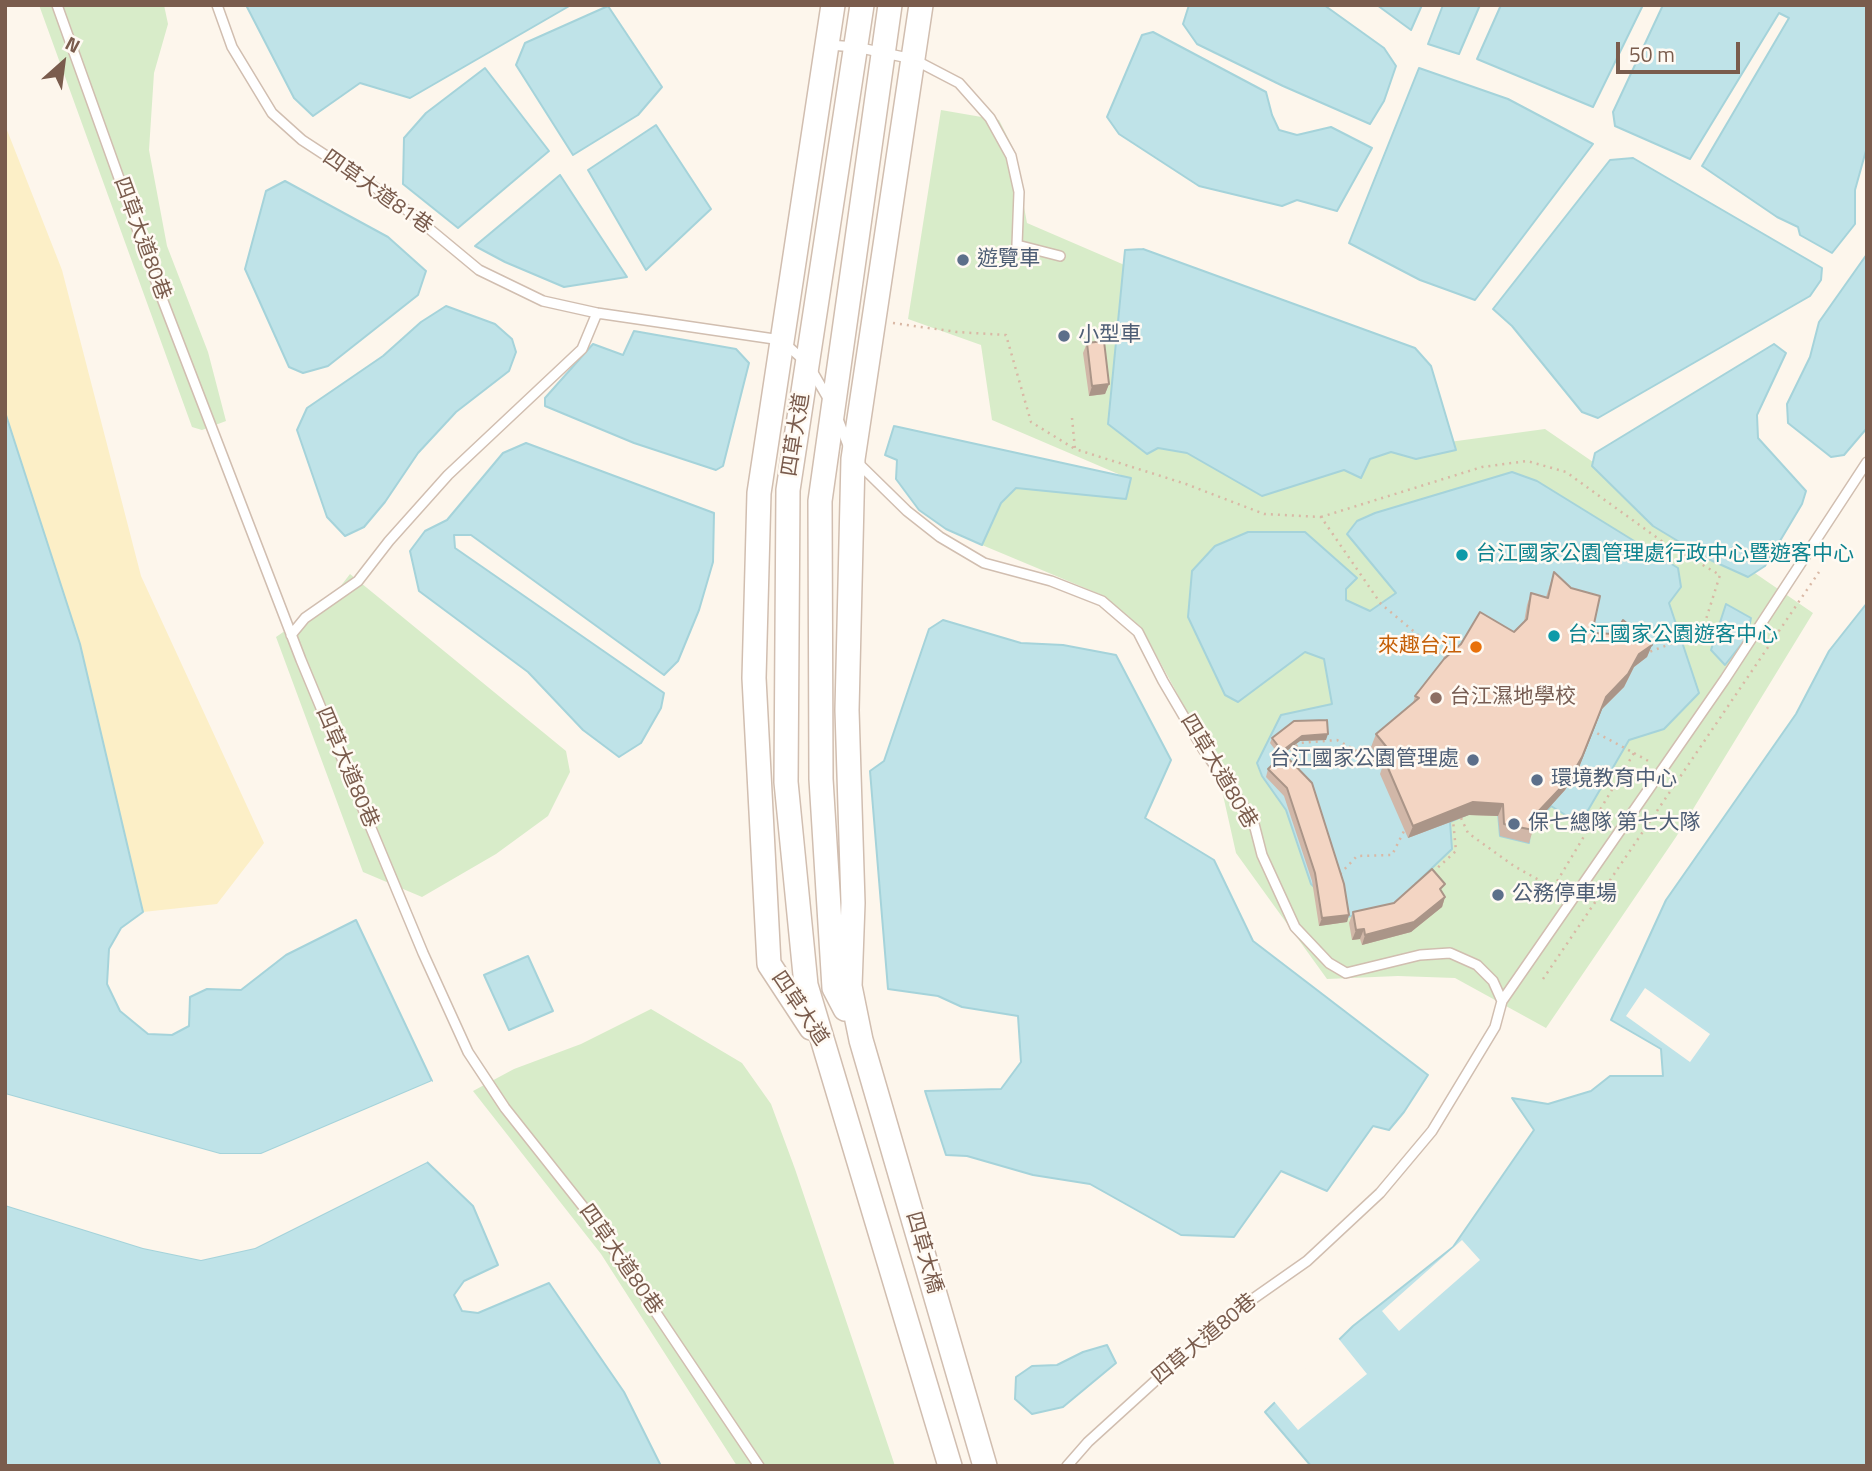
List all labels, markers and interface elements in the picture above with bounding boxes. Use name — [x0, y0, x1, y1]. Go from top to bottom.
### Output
north arrow — [28, 28, 98, 98]
text: N — [60, 28, 86, 60]
scale bar — [1620, 28, 1744, 72]
text: 50 m — [1629, 38, 1675, 70]
street label: 四草大道81巷 — [317, 146, 437, 240]
street label: 四草大道80巷 — [107, 174, 175, 304]
place label: 遊覽車 — [977, 247, 1040, 273]
marker: 遊覽車 — [955, 252, 971, 268]
place label: 小型車 — [1078, 323, 1141, 349]
marker: 小型車 — [1056, 328, 1072, 344]
street label: 四草大道 — [778, 392, 816, 478]
place label: 台江國家公園管理處行政中心暨遊客中心 — [1476, 542, 1854, 568]
marker: 台江國家公園管理處行政中心暨遊客中心 — [1454, 547, 1470, 563]
place label: 台江國家公園遊客中心 — [1568, 623, 1778, 649]
marker: 台江國家公園遊客中心 — [1546, 628, 1562, 644]
place label: 來趣台江 — [1378, 634, 1462, 660]
marker: 來趣台江 — [1468, 639, 1484, 655]
place label: 台江濕地學校 — [1450, 685, 1576, 711]
marker: 台江濕地學校 — [1428, 690, 1444, 706]
street label: 四草大道80巷 — [309, 704, 383, 832]
street label: 四草大道80巷 — [1174, 710, 1262, 834]
place label: 台江國家公園管理處 — [1270, 747, 1459, 773]
marker: 台江國家公園管理處 — [1465, 752, 1481, 768]
place label: 環境教育中心 — [1551, 767, 1677, 793]
marker: 環境教育中心 — [1529, 772, 1545, 788]
place label: 保七總隊 第七大隊 — [1528, 811, 1701, 837]
marker: 保七總隊 第七大隊 — [1506, 816, 1522, 832]
place label: 公務停車場 — [1512, 882, 1617, 908]
marker: 公務停車場 — [1490, 887, 1506, 903]
street label: 四草大道 — [765, 967, 833, 1051]
street label: 四草大道80巷 — [573, 1200, 667, 1320]
street label: 四草大橋 — [899, 1209, 947, 1297]
street label: 四草大道80巷 — [1148, 1289, 1262, 1391]

